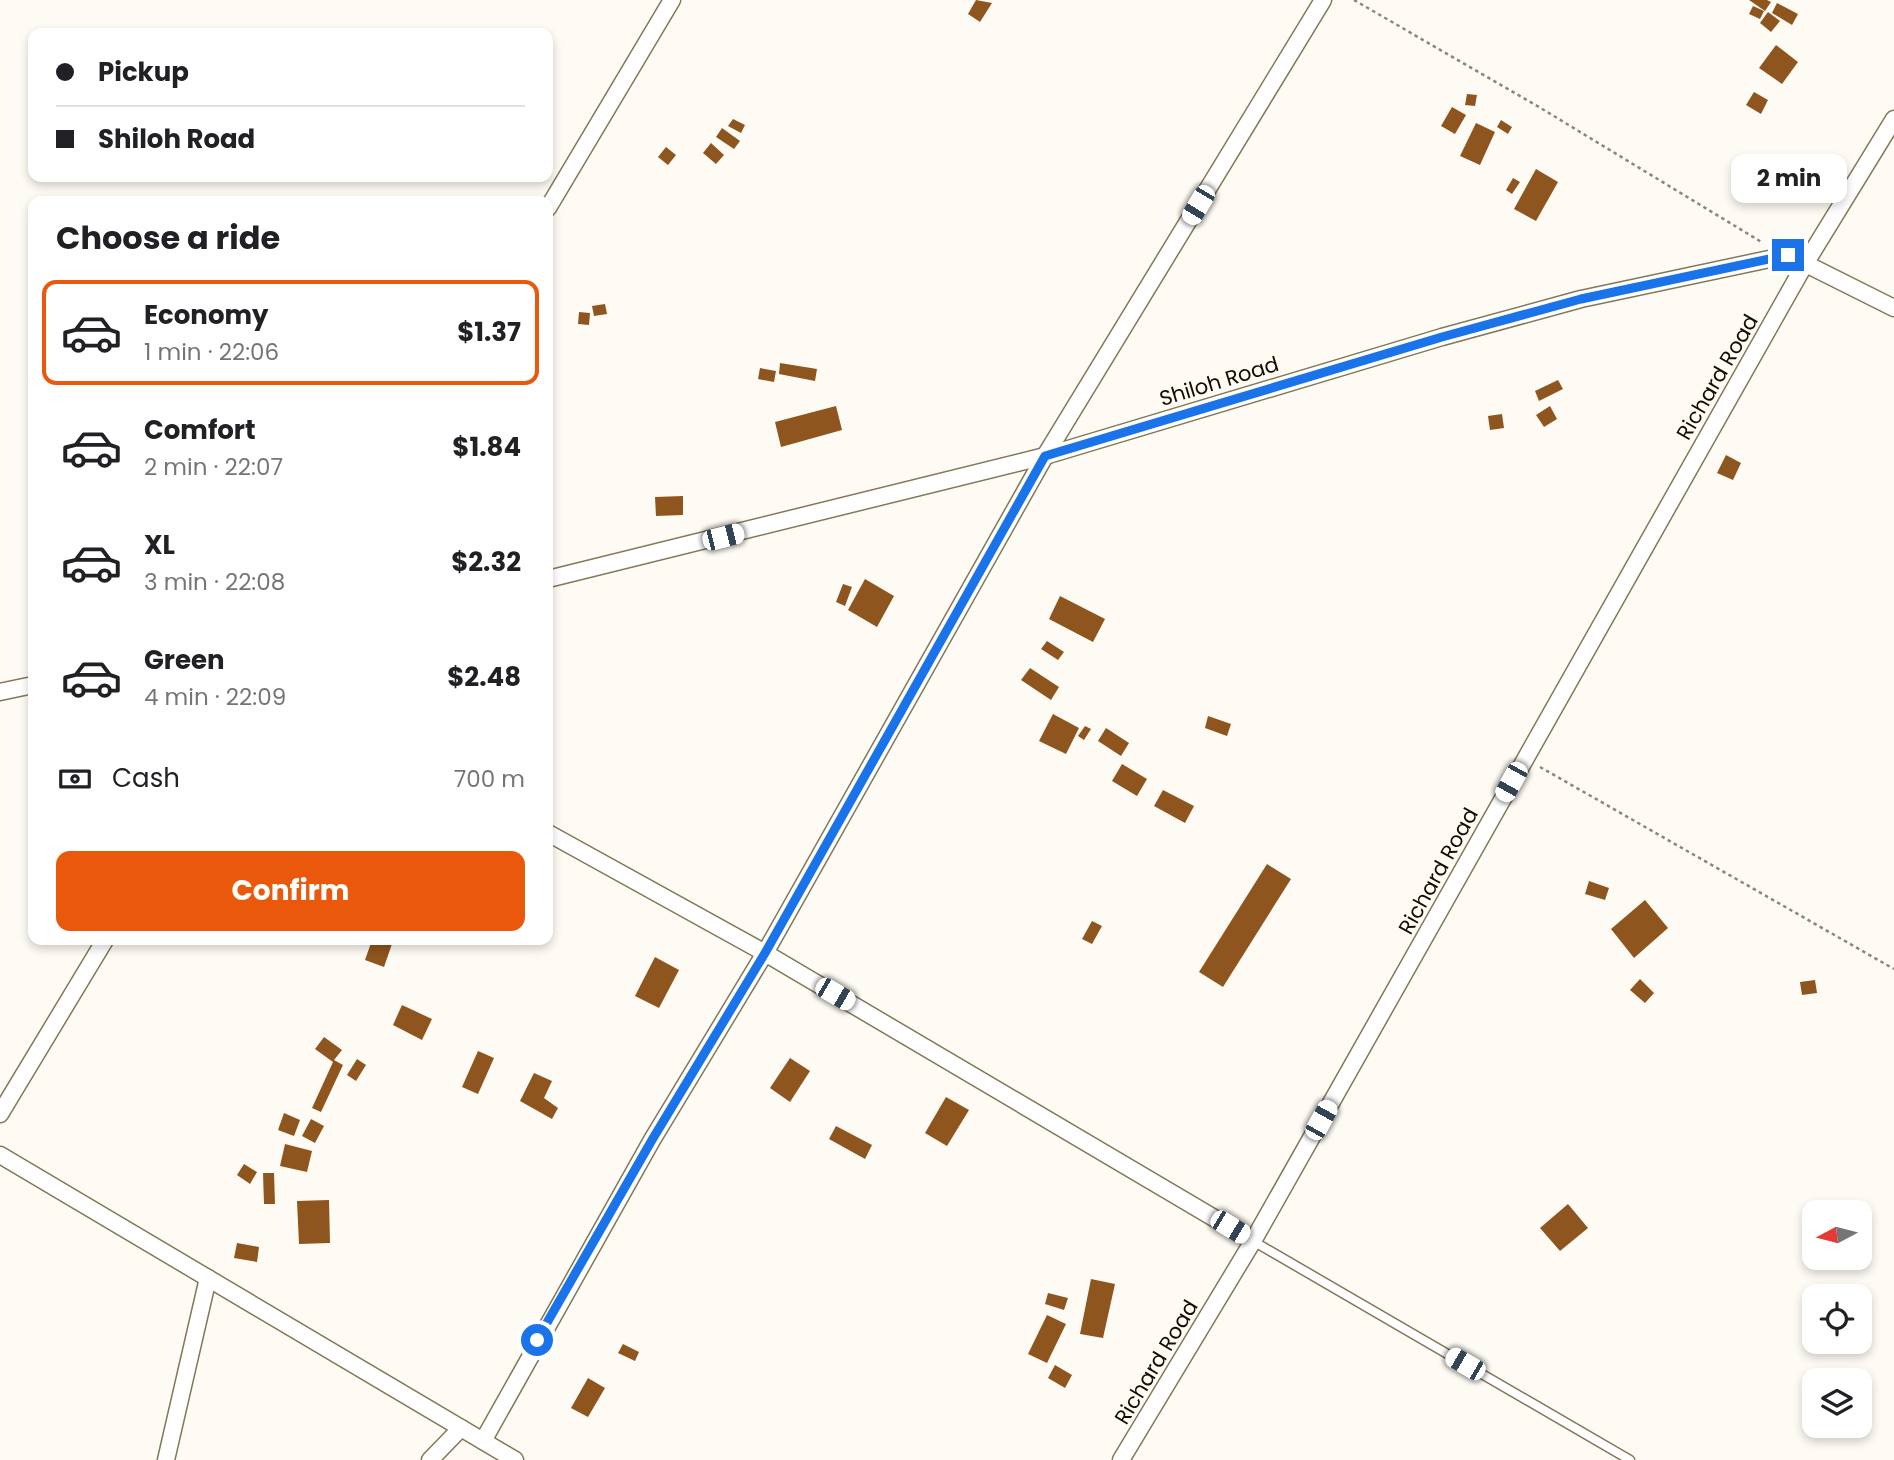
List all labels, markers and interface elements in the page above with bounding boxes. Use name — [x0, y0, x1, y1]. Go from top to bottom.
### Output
text: Pickup — [98, 54, 189, 90]
text: Shiloh Road — [98, 121, 255, 157]
callout: 2 min — [1730, 154, 1846, 202]
text: 2 min — [1757, 162, 1821, 194]
car — [1179, 182, 1218, 228]
text: Choose a ride — [56, 215, 280, 260]
route end — [1772, 239, 1804, 271]
text: Economy — [144, 297, 268, 333]
icon: car — [60, 301, 123, 364]
street label: Richard Road — [1669, 309, 1765, 445]
text: $1.37 — [457, 314, 521, 350]
text: 1 min · 22:06 — [144, 336, 279, 368]
street label: Shiloh Road — [1156, 349, 1282, 413]
text: Comfort — [144, 412, 256, 448]
icon: car — [60, 416, 123, 479]
text: $1.84 — [452, 429, 521, 465]
text: 2 min · 22:07 — [144, 451, 283, 483]
car — [701, 522, 746, 552]
text: XL — [144, 527, 175, 563]
icon: car — [60, 531, 123, 594]
text: $2.32 — [451, 544, 521, 580]
text: 3 min · 22:08 — [144, 566, 285, 598]
text: Green — [144, 642, 225, 678]
icon: car — [60, 646, 123, 709]
text: $2.48 — [447, 659, 521, 695]
text: 4 min · 22:09 — [144, 681, 286, 713]
car — [1492, 759, 1531, 805]
icon: cash — [56, 760, 94, 798]
text: Cash — [112, 760, 180, 796]
text: 700 m — [454, 763, 525, 795]
street label: Richard Road — [1391, 803, 1485, 939]
button: Confirm — [56, 851, 525, 931]
car — [812, 974, 859, 1014]
car — [1302, 1097, 1341, 1143]
north arrow — [1802, 1200, 1872, 1270]
map controls — [1802, 1200, 1872, 1438]
car — [1207, 1207, 1254, 1247]
button: locate — [1802, 1284, 1872, 1354]
street label: Richard Road — [1107, 1294, 1205, 1430]
route start — [521, 1324, 553, 1356]
car — [1442, 1344, 1489, 1384]
button: layers — [1802, 1368, 1872, 1438]

